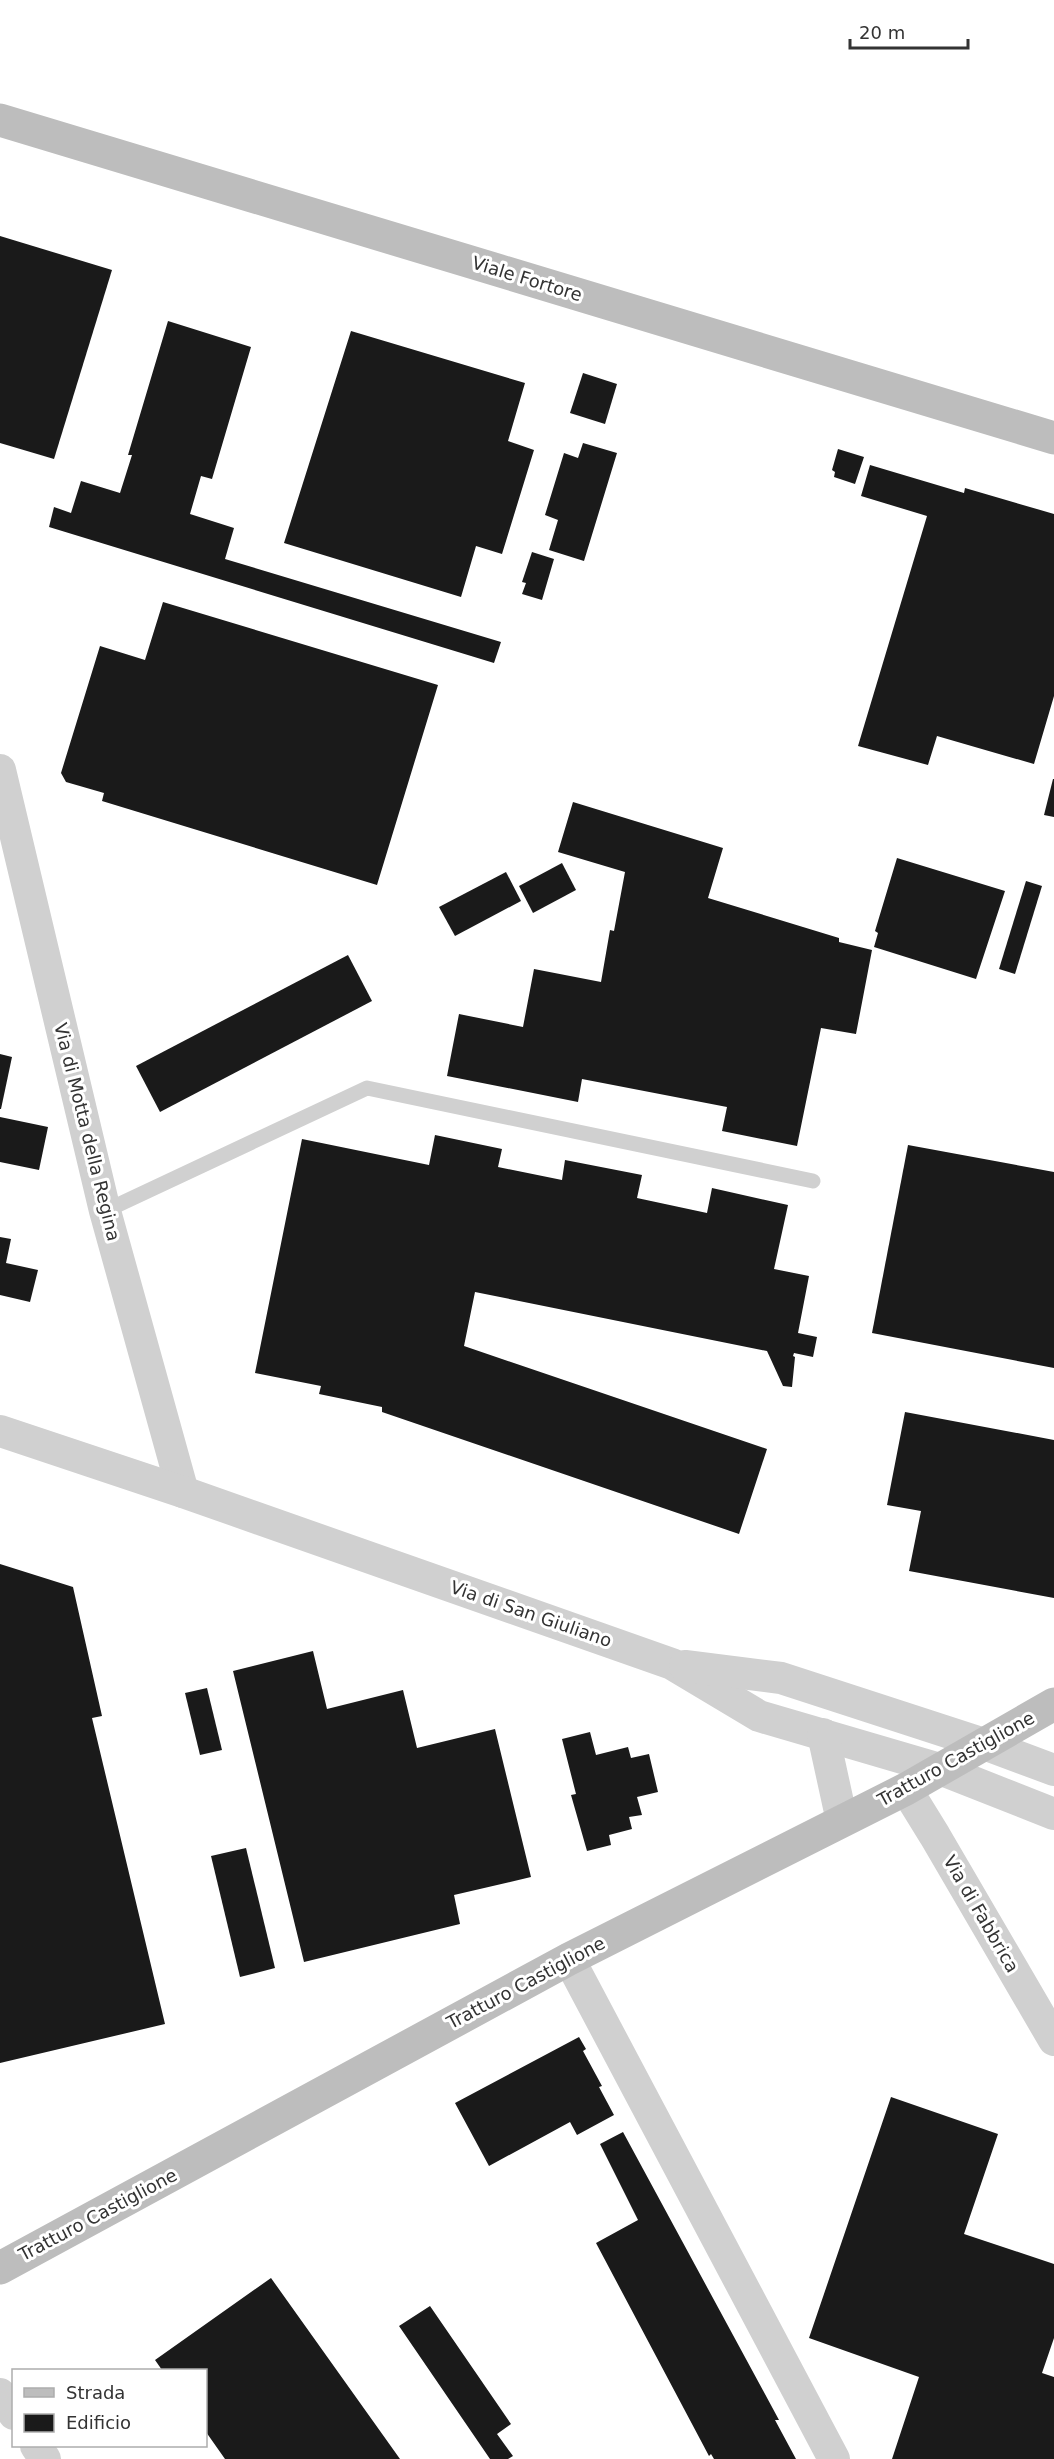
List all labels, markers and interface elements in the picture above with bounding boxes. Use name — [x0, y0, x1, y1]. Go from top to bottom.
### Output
scale bar — [850, 12, 968, 50]
text: 20 m — [859, 22, 905, 43]
street label: Viale Fortore — [470, 252, 585, 305]
street label: Via di Motta della Regina — [50, 1021, 125, 1243]
street label: Via di San Giuliano — [448, 1576, 615, 1651]
street label: Tratturo Castiglione — [873, 1707, 1038, 1811]
street label: Via di Fabbrica — [939, 1851, 1023, 1976]
street label: Tratturo Castiglione — [442, 1932, 608, 2034]
street label: Tratturo Castiglione — [14, 2164, 180, 2266]
legend — [12, 2369, 207, 2447]
text: Strada — [66, 2382, 125, 2403]
text: Edificio — [66, 2412, 131, 2433]

